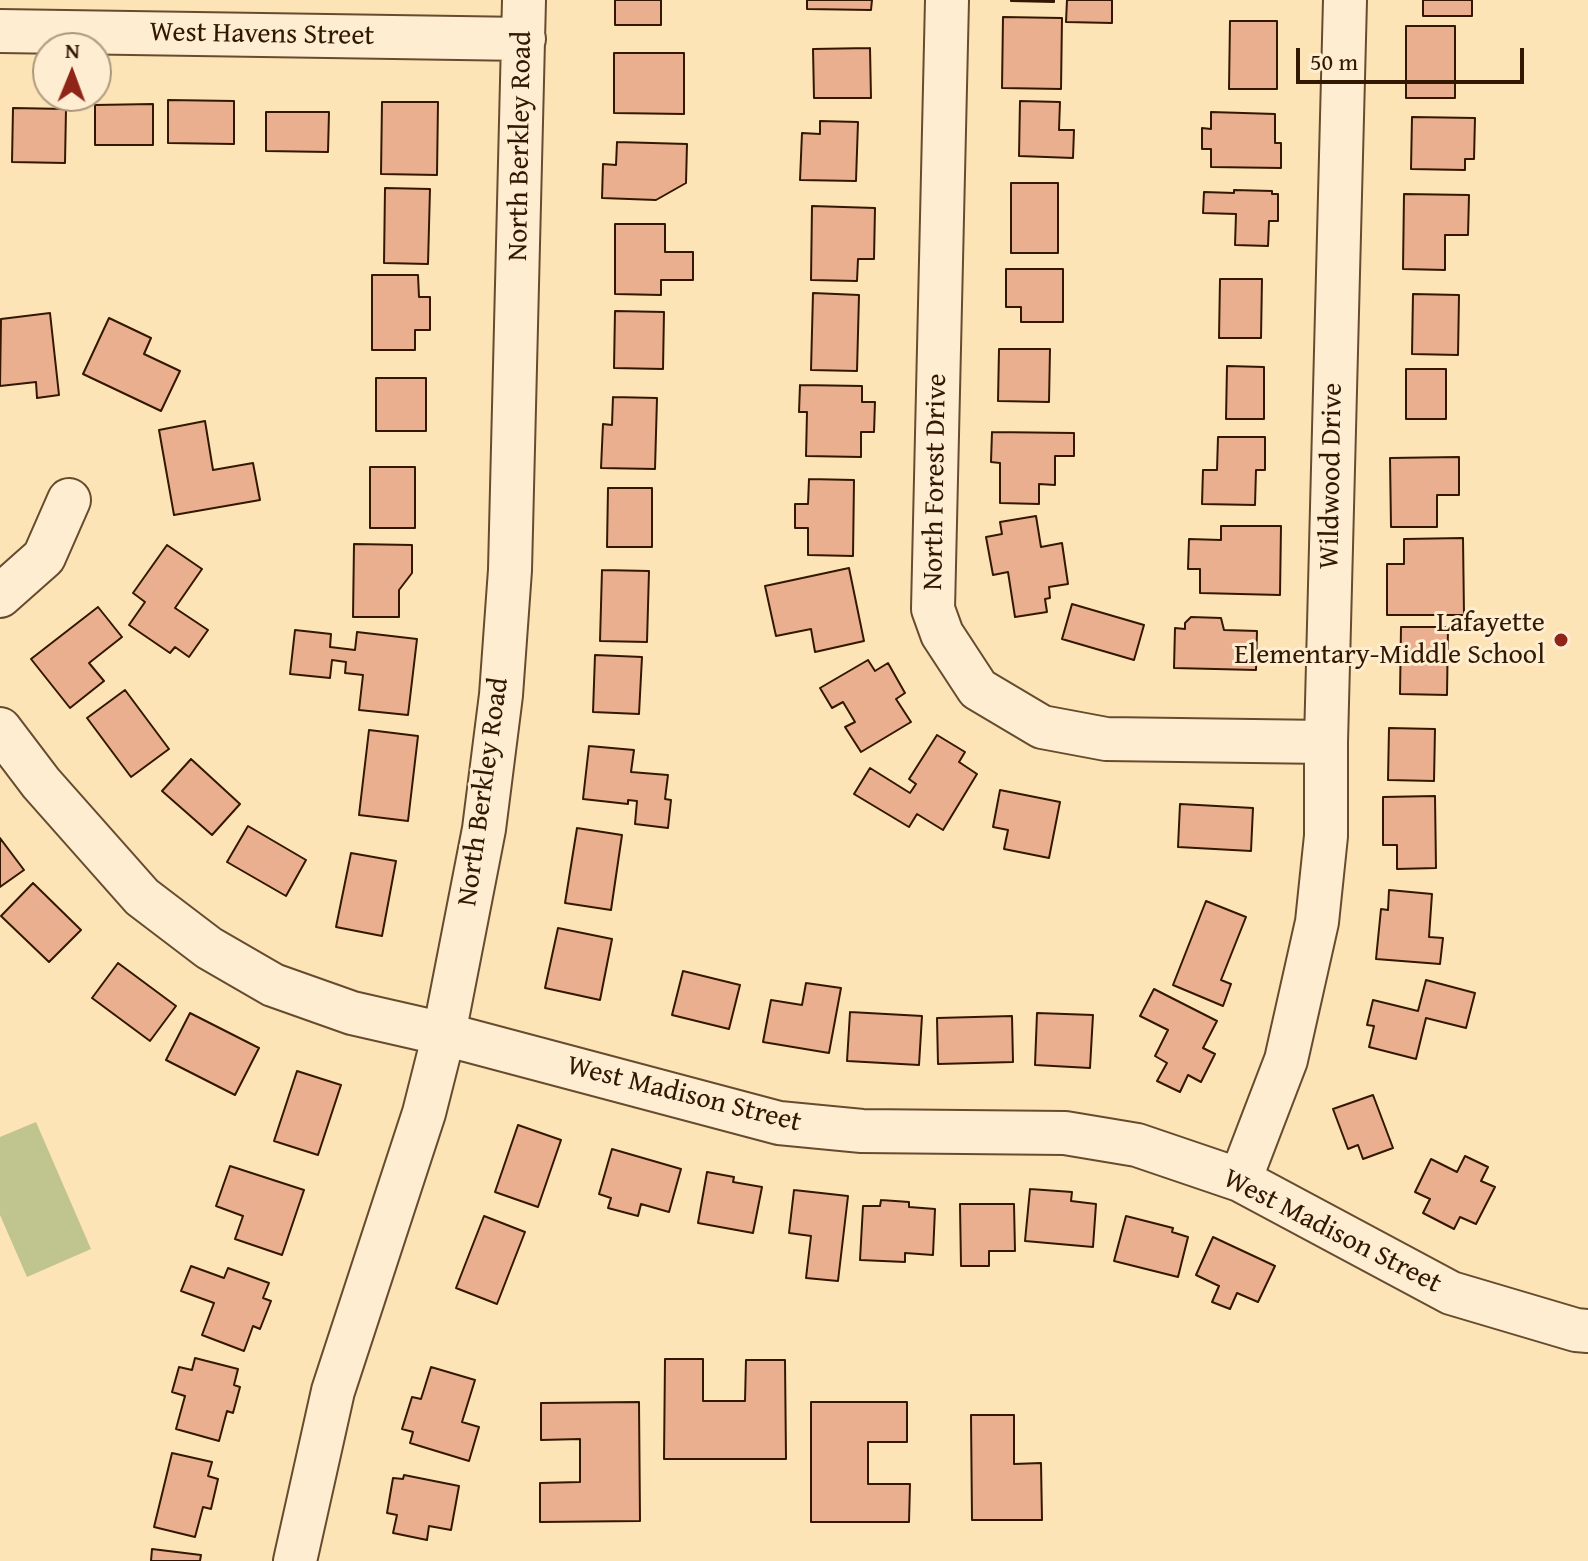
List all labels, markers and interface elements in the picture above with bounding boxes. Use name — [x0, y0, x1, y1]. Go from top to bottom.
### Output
street label: West Havens Street — [149, 16, 375, 54]
street label: North Berkley Road — [502, 31, 540, 261]
north arrow — [32, 32, 112, 112]
scale bar — [1300, 32, 1528, 82]
text: N — [65, 34, 80, 66]
text: 50 m — [1310, 44, 1358, 79]
street label: North Forest Drive — [917, 373, 955, 591]
street label: Wildwood Drive — [1314, 383, 1350, 569]
place label: Lafayette Elementary-Middle School — [1234, 607, 1545, 673]
marker: Lafayette Elementary-Middle School — [1552, 631, 1570, 649]
street label: North Berkley Road — [451, 676, 517, 908]
street label: West Madison Street — [563, 1050, 805, 1140]
street label: West Madison Street — [1217, 1163, 1447, 1301]

